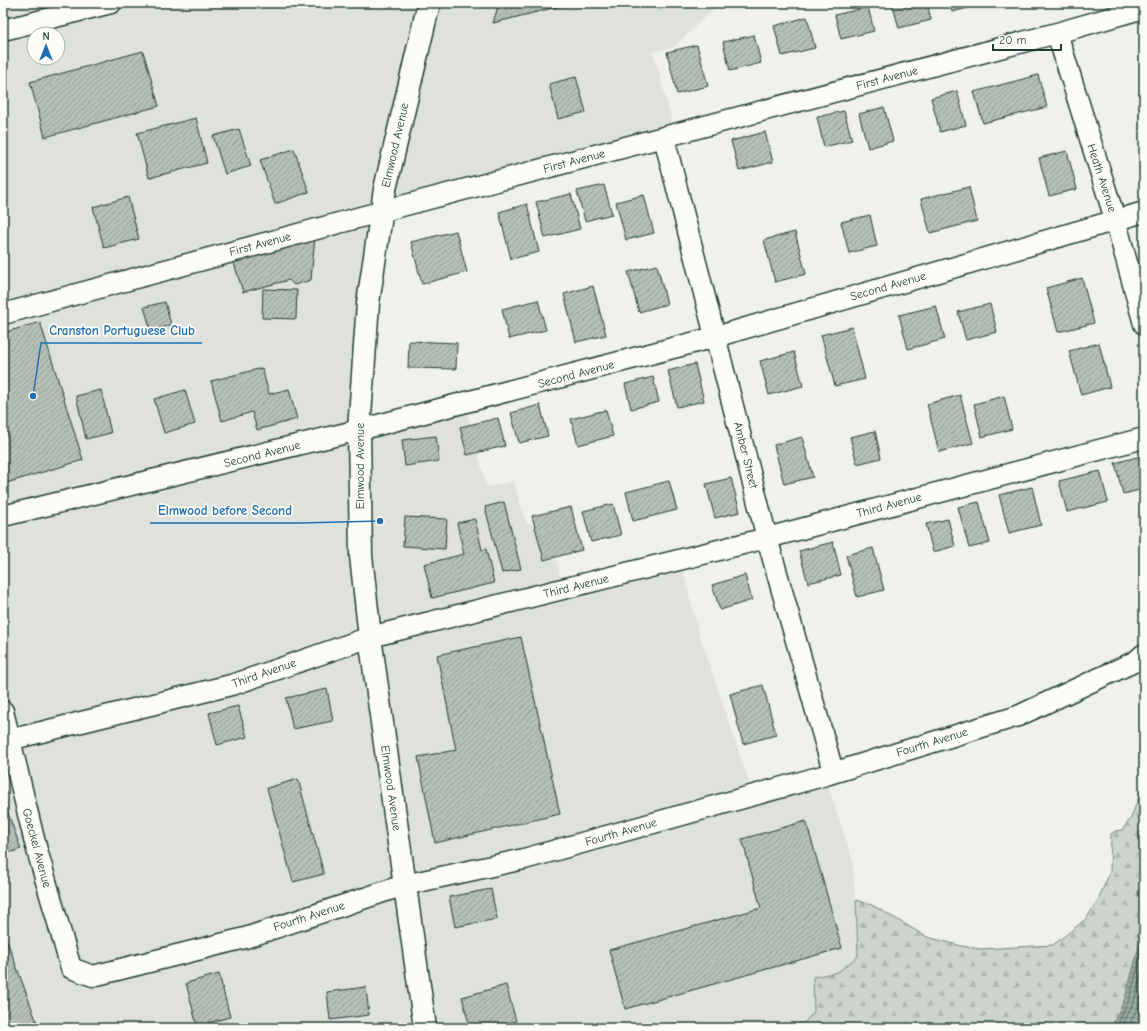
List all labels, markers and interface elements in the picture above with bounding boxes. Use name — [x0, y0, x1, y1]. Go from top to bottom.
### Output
north arrow — [26, 26, 66, 66]
scale bar — [993, 26, 1061, 52]
text: N — [42, 30, 50, 43]
text: 20 m — [999, 33, 1027, 47]
street label: First Avenue — [855, 63, 919, 93]
street label: Elmwood Avenue — [378, 101, 412, 189]
street label: Heath Avenue — [1084, 142, 1120, 214]
street label: First Avenue — [542, 146, 606, 176]
street label: First Avenue — [228, 229, 292, 259]
street label: Second Avenue — [848, 268, 928, 304]
callout: Cranston Portuguese Club — [41, 318, 202, 343]
text: Cranston Portuguese Club — [49, 323, 195, 338]
street label: Second Avenue — [536, 357, 616, 391]
street label: Amber Street — [731, 420, 761, 490]
street label: Elmwood Avenue — [353, 423, 367, 509]
street label: Second Avenue — [222, 438, 302, 470]
street label: Third Avenue — [855, 490, 923, 520]
callout: Elmwood before Second — [150, 498, 300, 523]
text: Elmwood before Second — [158, 503, 292, 518]
street label: Third Avenue — [542, 571, 610, 601]
street label: Third Avenue — [230, 656, 298, 690]
street label: Fourth Avenue — [895, 725, 969, 759]
street label: Elmwood Avenue — [378, 744, 404, 832]
street label: Goeckel Avenue — [20, 807, 54, 889]
street label: Fourth Avenue — [584, 815, 658, 849]
street label: Fourth Avenue — [272, 898, 346, 934]

